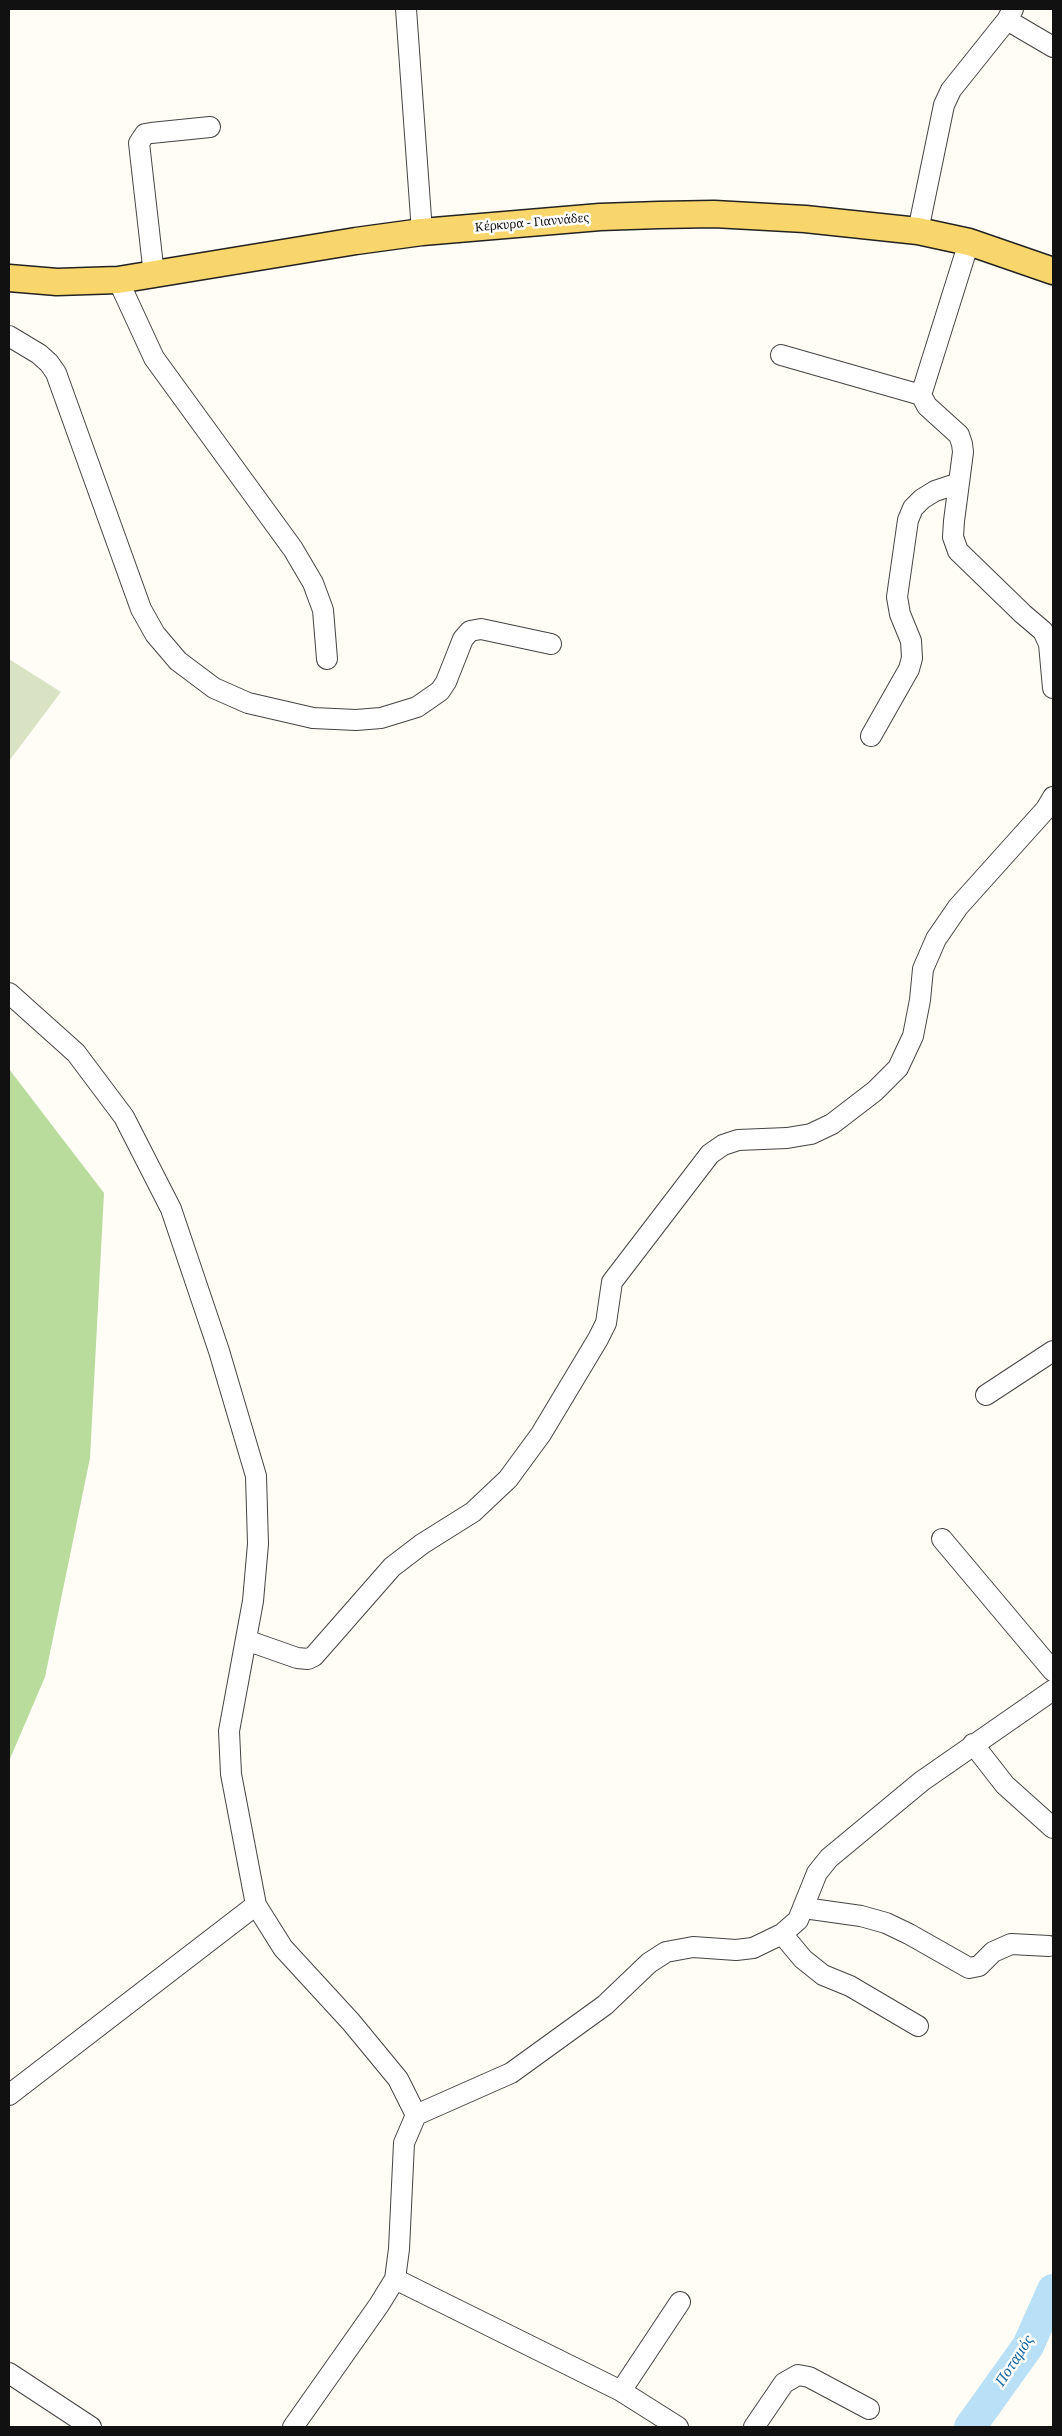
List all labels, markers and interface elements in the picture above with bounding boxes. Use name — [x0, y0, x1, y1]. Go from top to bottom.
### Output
street label: Κέρκυρα - Γιαννάδες — [474, 211, 590, 235]
water label: Ποταμός — [992, 2332, 1038, 2390]

